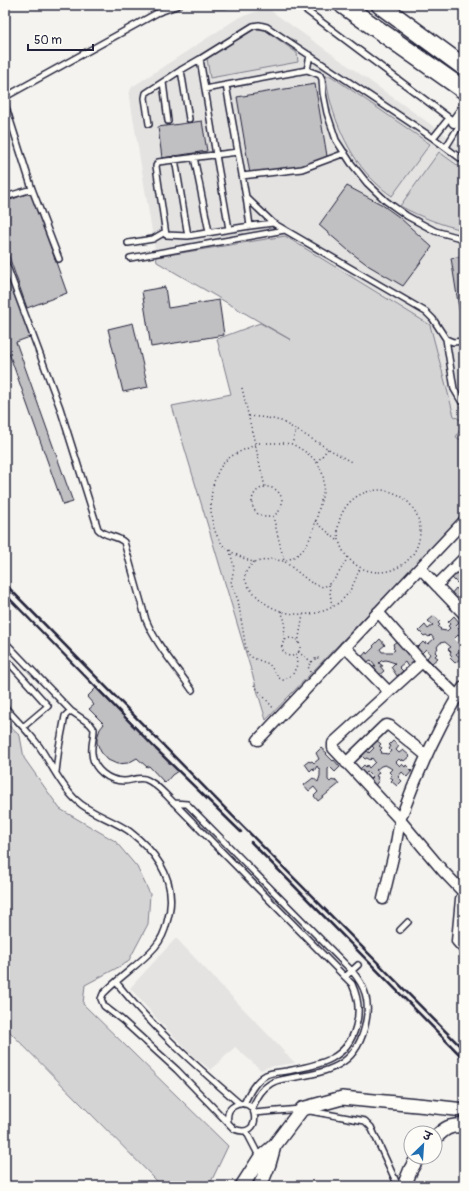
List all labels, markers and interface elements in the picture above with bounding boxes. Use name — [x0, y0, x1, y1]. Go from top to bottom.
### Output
scale bar — [28, 26, 93, 52]
text: 50 m — [34, 33, 62, 48]
north arrow — [403, 1125, 443, 1165]
text: उ — [420, 1129, 435, 1145]

